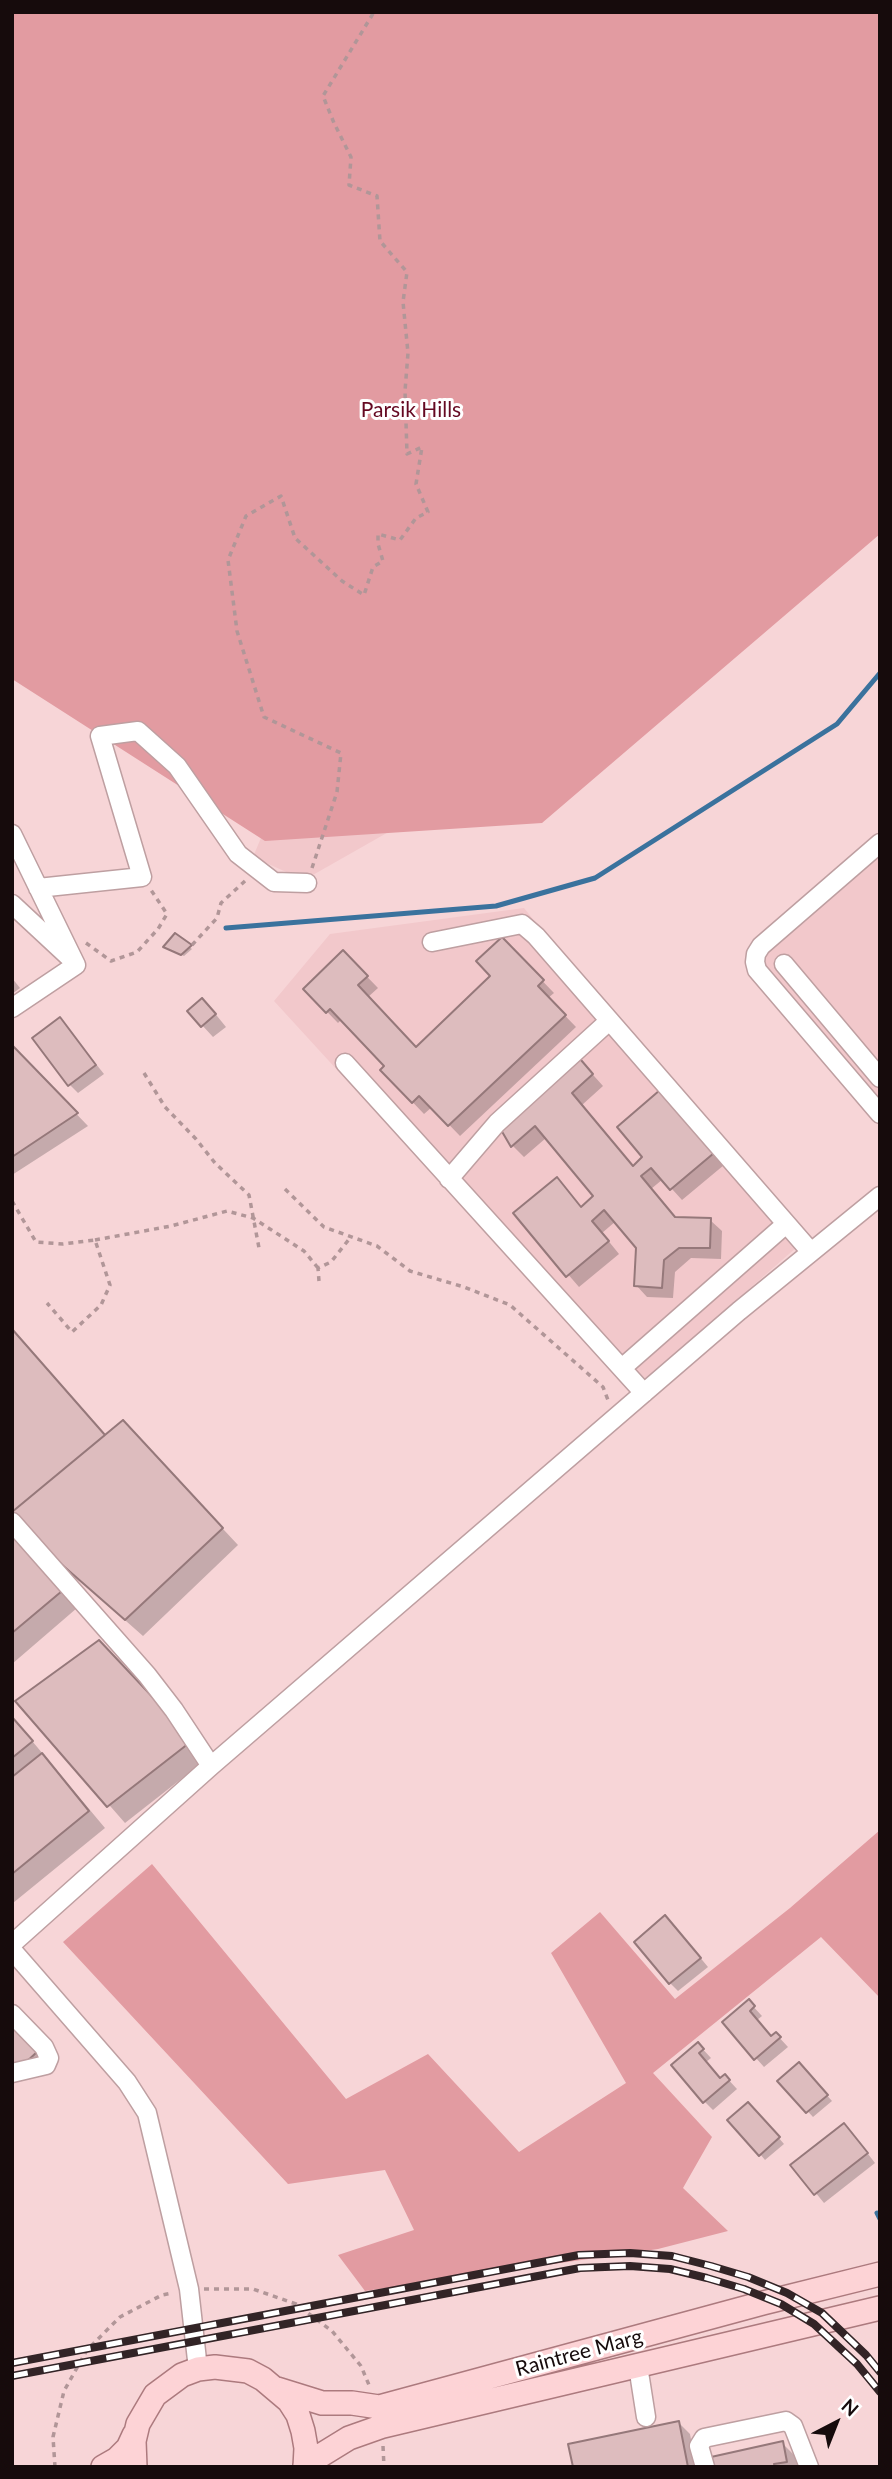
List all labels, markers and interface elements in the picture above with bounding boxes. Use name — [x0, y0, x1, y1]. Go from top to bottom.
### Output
park label: Parsik Hills — [361, 397, 461, 423]
street label: Raintree Marg — [513, 2324, 645, 2382]
north arrow — [801, 2388, 871, 2458]
text: N — [837, 2394, 864, 2420]

